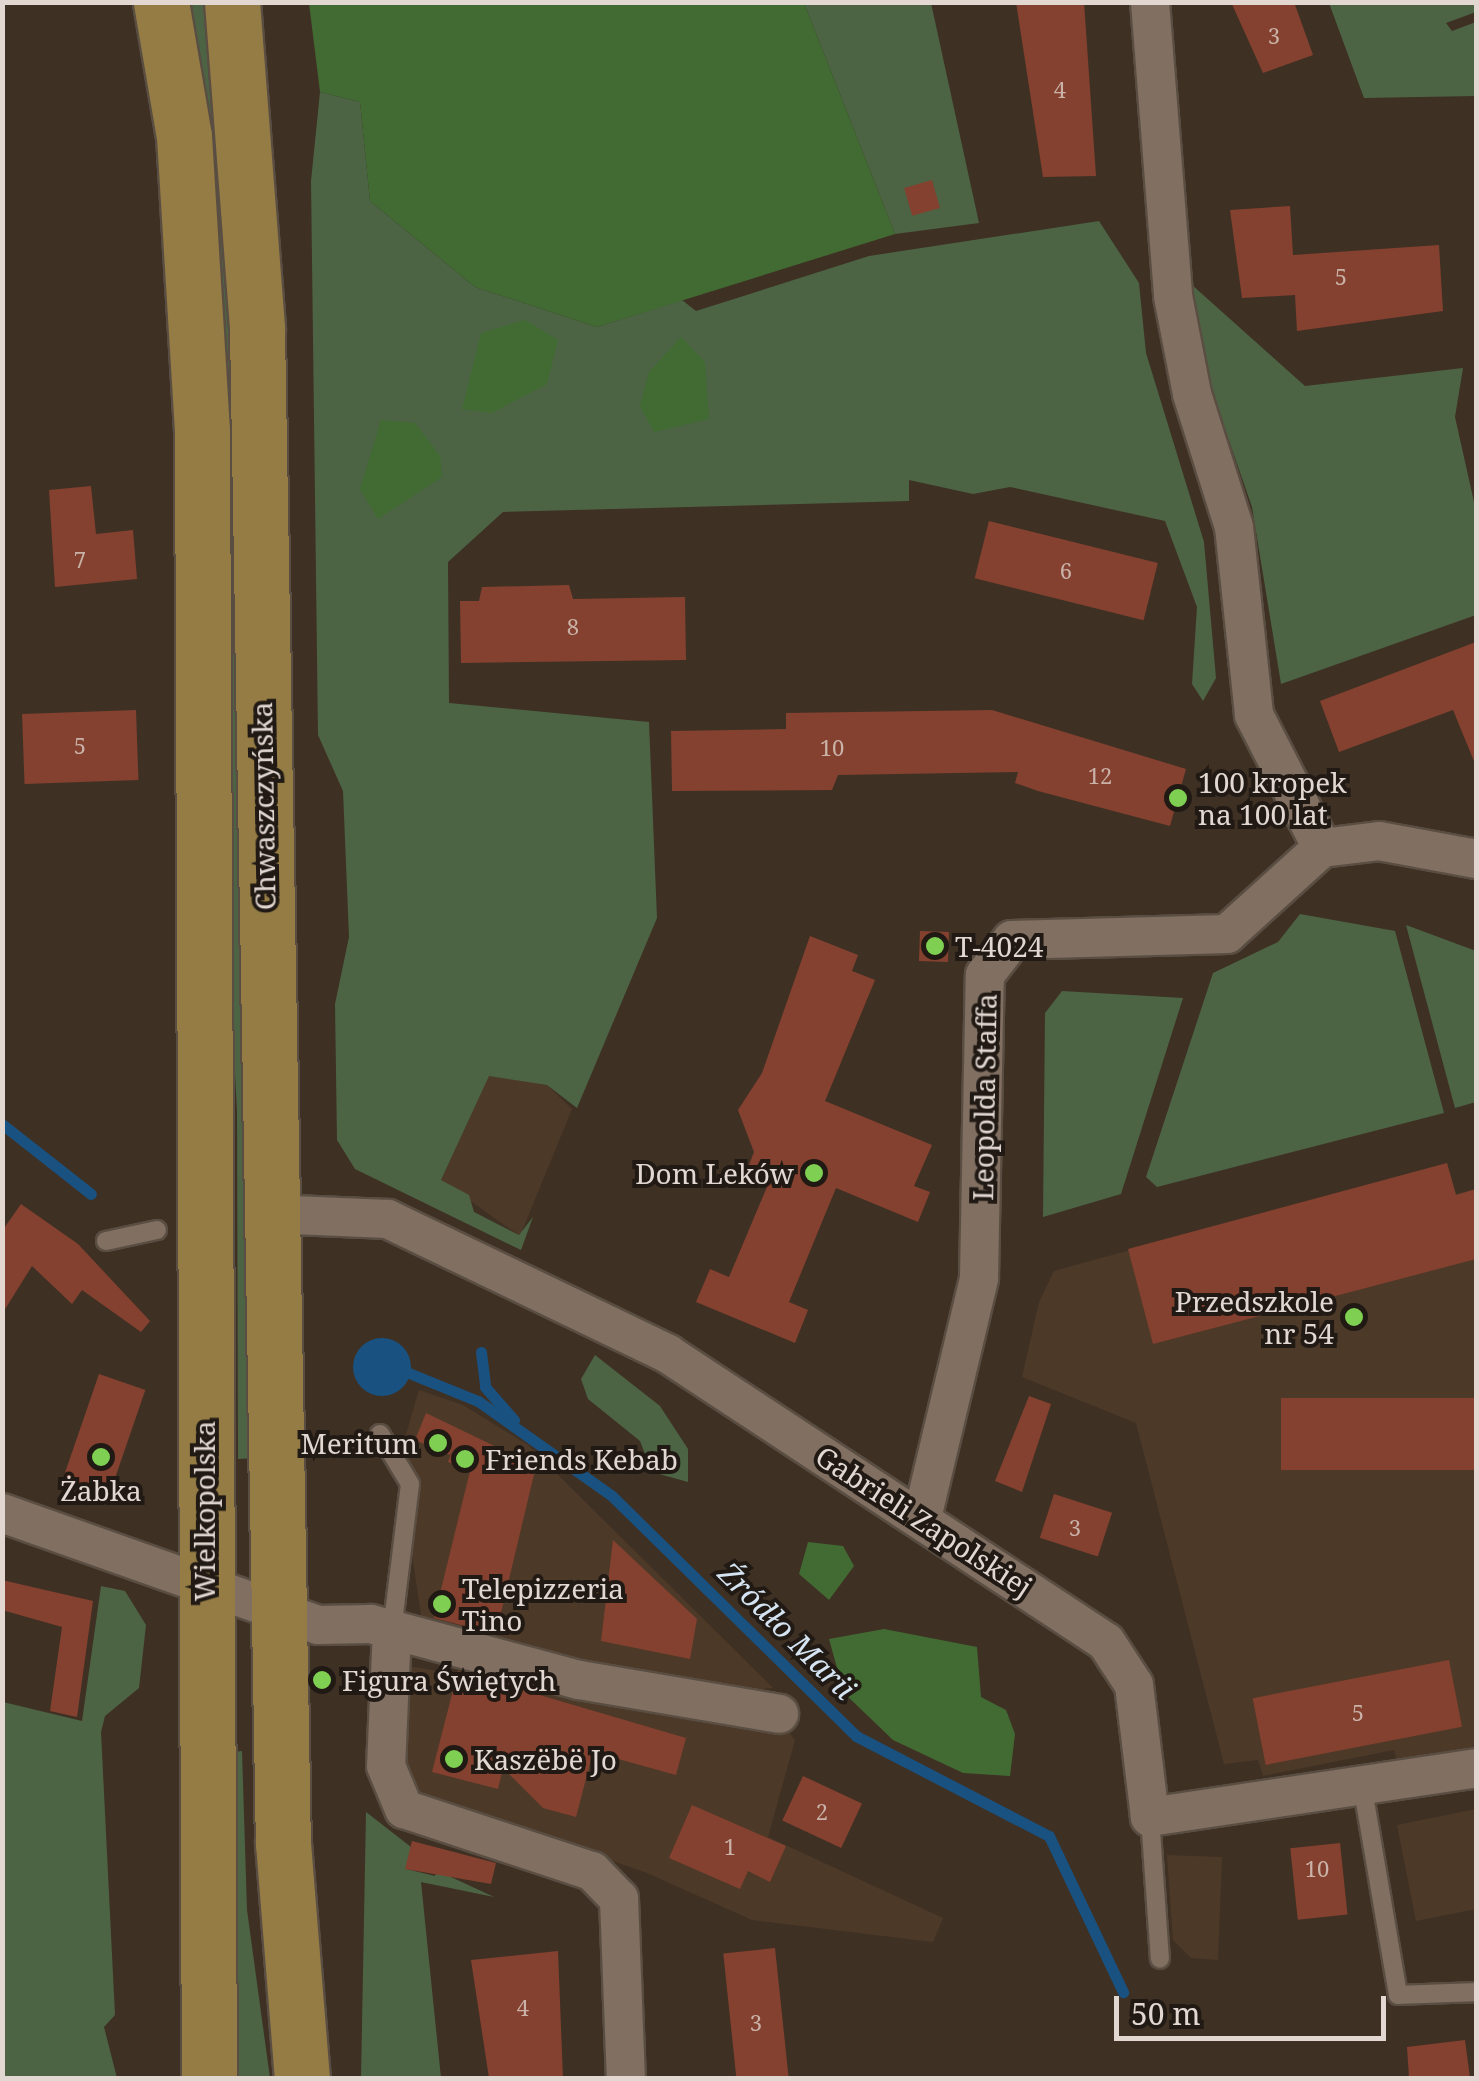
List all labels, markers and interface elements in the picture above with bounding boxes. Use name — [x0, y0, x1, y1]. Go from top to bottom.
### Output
house number: 3 — [1268, 23, 1280, 49]
house number: 4 — [1054, 77, 1066, 103]
house number: 5 — [1335, 264, 1347, 290]
house number: 7 — [74, 547, 86, 573]
house number: 6 — [1060, 558, 1072, 584]
house number: 8 — [567, 614, 579, 640]
street label: Chwaszczyńska — [244, 701, 282, 911]
house number: 5 — [74, 733, 86, 759]
house number: 10 — [820, 735, 844, 761]
house number: 12 — [1088, 763, 1112, 789]
place label: 100 kropek na 100 lat — [1198, 765, 1347, 831]
marker: 100 kropek na 100 lat — [1167, 787, 1189, 809]
place label: T-4024 — [955, 929, 1043, 963]
marker: T-4024 — [924, 935, 946, 957]
street label: Leopolda Staffa — [965, 993, 1003, 1201]
place label: Dom Leków — [635, 1156, 794, 1190]
marker: Dom Leków — [803, 1162, 825, 1184]
place label: Przedszkole nr 54 — [1175, 1284, 1334, 1350]
marker: Przedszkole nr 54 — [1343, 1306, 1365, 1328]
street label: Wielkopolska — [187, 1421, 221, 1601]
place label: Meritum — [301, 1426, 418, 1460]
marker: Meritum — [427, 1432, 449, 1454]
street label: Gabrieli Zapolskiej — [810, 1439, 1038, 1603]
place label: Friends Kebab — [485, 1442, 678, 1476]
marker: Żabka — [90, 1446, 112, 1468]
marker: Friends Kebab — [454, 1448, 476, 1470]
place label: Żabka — [60, 1473, 142, 1507]
house number: 3 — [1069, 1515, 1081, 1541]
water label: Źródło Marii — [711, 1555, 863, 1707]
place label: Telepizzeria Tino — [462, 1571, 624, 1637]
marker: Telepizzeria Tino — [431, 1593, 453, 1615]
place label: Figura Świętych — [342, 1663, 556, 1697]
marker: Figura Świętych — [311, 1669, 333, 1691]
house number: 5 — [1352, 1700, 1364, 1726]
place label: Kaszëbë Jo — [474, 1742, 617, 1776]
marker: Kaszëbë Jo — [443, 1748, 465, 1770]
house number: 2 — [816, 1799, 828, 1825]
house number: 1 — [724, 1834, 736, 1860]
house number: 10 — [1305, 1856, 1329, 1882]
scale bar — [1119, 1976, 1392, 2038]
text: 50 m — [1131, 1993, 1201, 2034]
house number: 4 — [517, 1995, 529, 2021]
house number: 3 — [750, 2010, 762, 2036]

